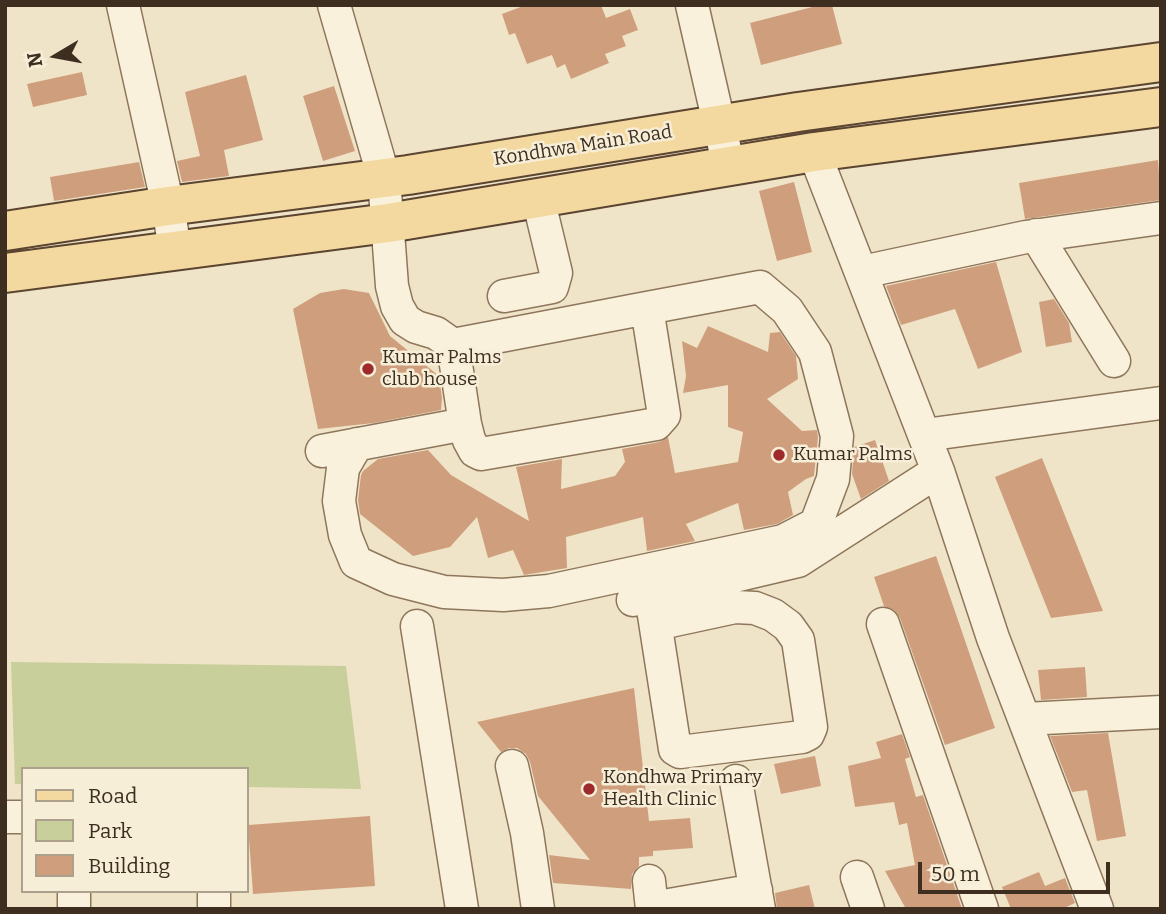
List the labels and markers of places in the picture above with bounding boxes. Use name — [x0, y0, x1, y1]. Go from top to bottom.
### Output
place label: Kumar Palms club house — [382, 347, 501, 391]
marker: Kumar Palms club house — [360, 361, 376, 377]
place label: Kumar Palms — [793, 444, 912, 466]
marker: Kumar Palms — [771, 447, 787, 463]
place label: Kondhwa Primary Health Clinic — [603, 767, 762, 811]
marker: Kondhwa Primary Health Clinic — [581, 781, 597, 797]

